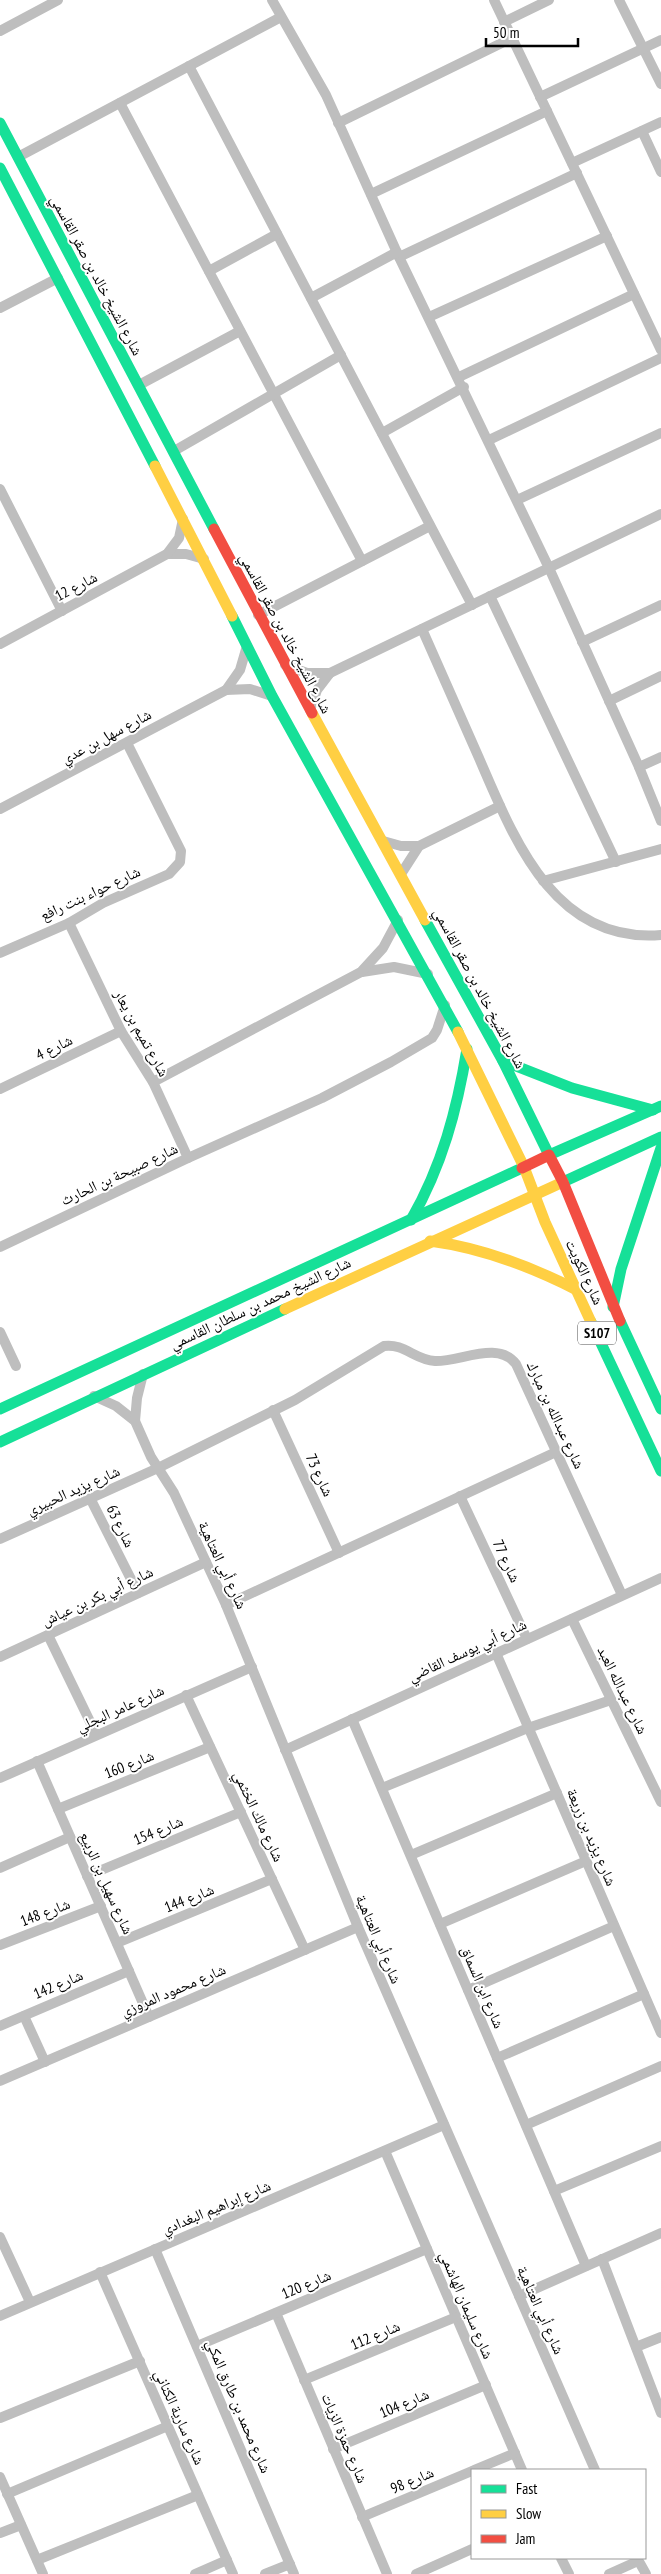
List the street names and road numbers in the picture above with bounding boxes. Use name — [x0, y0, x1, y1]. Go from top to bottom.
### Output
street label: شارع الشيخ خالد بن صقر القاسمي — [44, 191, 148, 360]
street label: شارع الشيخ خالد بن صقر القاسمي — [233, 549, 337, 718]
street label: شارع 12 — [52, 567, 101, 606]
street label: شارع سهل بن عدي — [58, 704, 156, 770]
street label: شارع حواء بنت رافع — [37, 861, 144, 925]
street label: شارع الشيخ خالد بن صقر القاسمي — [427, 904, 531, 1073]
street label: شارع تميم بن يعار — [109, 985, 174, 1080]
street label: شارع 4 — [33, 1030, 76, 1065]
street label: شارع صبيحة بن الحارث — [57, 1138, 181, 1210]
street label: شارع الكويت — [561, 1236, 608, 1308]
street label: شارع الشيخ محمد بن سلطان القاسمي — [166, 1253, 355, 1356]
road number: S107 — [578, 1322, 616, 1345]
street label: شارع عبدالله بن مبارك — [522, 1358, 589, 1472]
street label: شارع 73 — [301, 1450, 338, 1500]
street label: شارع يزيد الحبيري — [23, 1461, 124, 1522]
street label: شارع 63 — [102, 1502, 140, 1551]
street label: شارع أبي العتاهية — [192, 1518, 252, 1613]
street label: شارع 77 — [488, 1536, 525, 1586]
street label: شارع أبي بكر بن عياش — [38, 1562, 157, 1633]
street label: شارع أبي يوسف القاضي — [405, 1614, 531, 1688]
street label: شارع عبدالله العبد — [593, 1643, 653, 1738]
street label: شارع عامر البجلي — [73, 1680, 168, 1738]
street label: شارع 160 — [101, 1745, 157, 1783]
street label: شارع مالك الخثمي — [227, 1767, 288, 1866]
street label: شارع يزيد بن زريعة — [562, 1785, 621, 1889]
street label: شارع 154 — [130, 1811, 186, 1850]
street label: شارع سهيل بن الربيع — [75, 1829, 138, 1938]
street label: شارع 144 — [161, 1879, 217, 1917]
street label: شارع أبي العتاهية — [349, 1892, 406, 1988]
street label: شارع 148 — [17, 1894, 73, 1931]
street label: شارع ابن السماق — [456, 1943, 509, 2032]
street label: شارع محمود المروزي — [118, 1959, 230, 2023]
street label: شارع 142 — [30, 1965, 86, 2004]
street label: شارع إبراهيم البغدادي — [159, 2175, 275, 2241]
street label: شارع سليمان الهاشمي — [433, 2248, 498, 2363]
street label: شارع أبي العتاهية — [510, 2263, 569, 2358]
street label: شارع 120 — [278, 2265, 334, 2304]
street label: شارع 112 — [347, 2316, 403, 2355]
street label: شارع محمد بن طارق المكي — [200, 2336, 276, 2477]
street label: شارع سارية الكناني — [148, 2366, 210, 2469]
street label: شارع 104 — [376, 2384, 432, 2423]
street label: شارع حمزة الزيات — [317, 2390, 373, 2486]
street label: شارع 98 — [387, 2462, 437, 2498]

